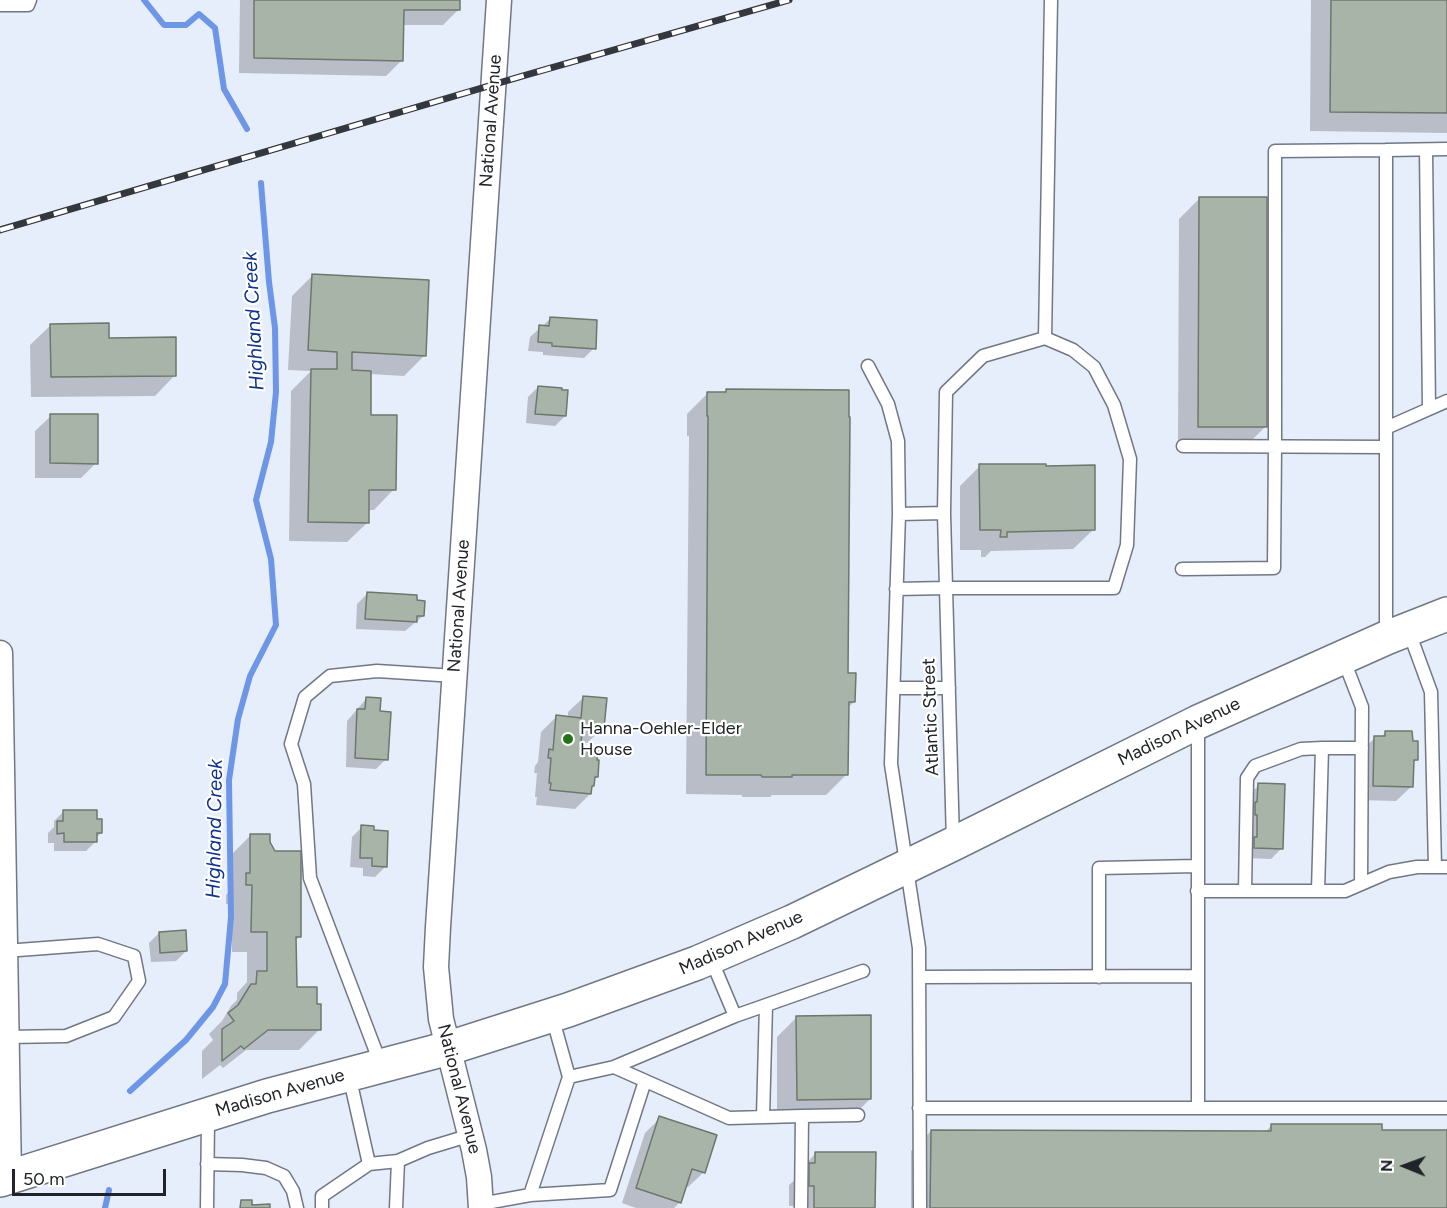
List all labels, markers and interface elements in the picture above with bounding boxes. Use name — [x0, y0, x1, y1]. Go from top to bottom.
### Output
street label: National Avenue — [476, 54, 506, 188]
water label: Highland Creek — [238, 251, 270, 391]
street label: National Avenue — [444, 539, 474, 673]
street label: Atlantic Street — [918, 658, 944, 776]
street label: Madison Avenue — [1114, 693, 1244, 771]
place label: Hanna-Oehler-Elder House — [580, 718, 742, 760]
marker: Hanna-Oehler-Elder House — [561, 732, 575, 746]
water label: Highland Creek — [202, 759, 228, 899]
street label: Madison Avenue — [676, 906, 806, 980]
street label: National Avenue — [432, 1022, 486, 1156]
street label: Madison Avenue — [213, 1064, 347, 1122]
north arrow — [1375, 1136, 1435, 1196]
scale bar — [15, 1157, 170, 1195]
text: N — [1377, 1159, 1396, 1172]
text: 50 m — [23, 1168, 65, 1190]

